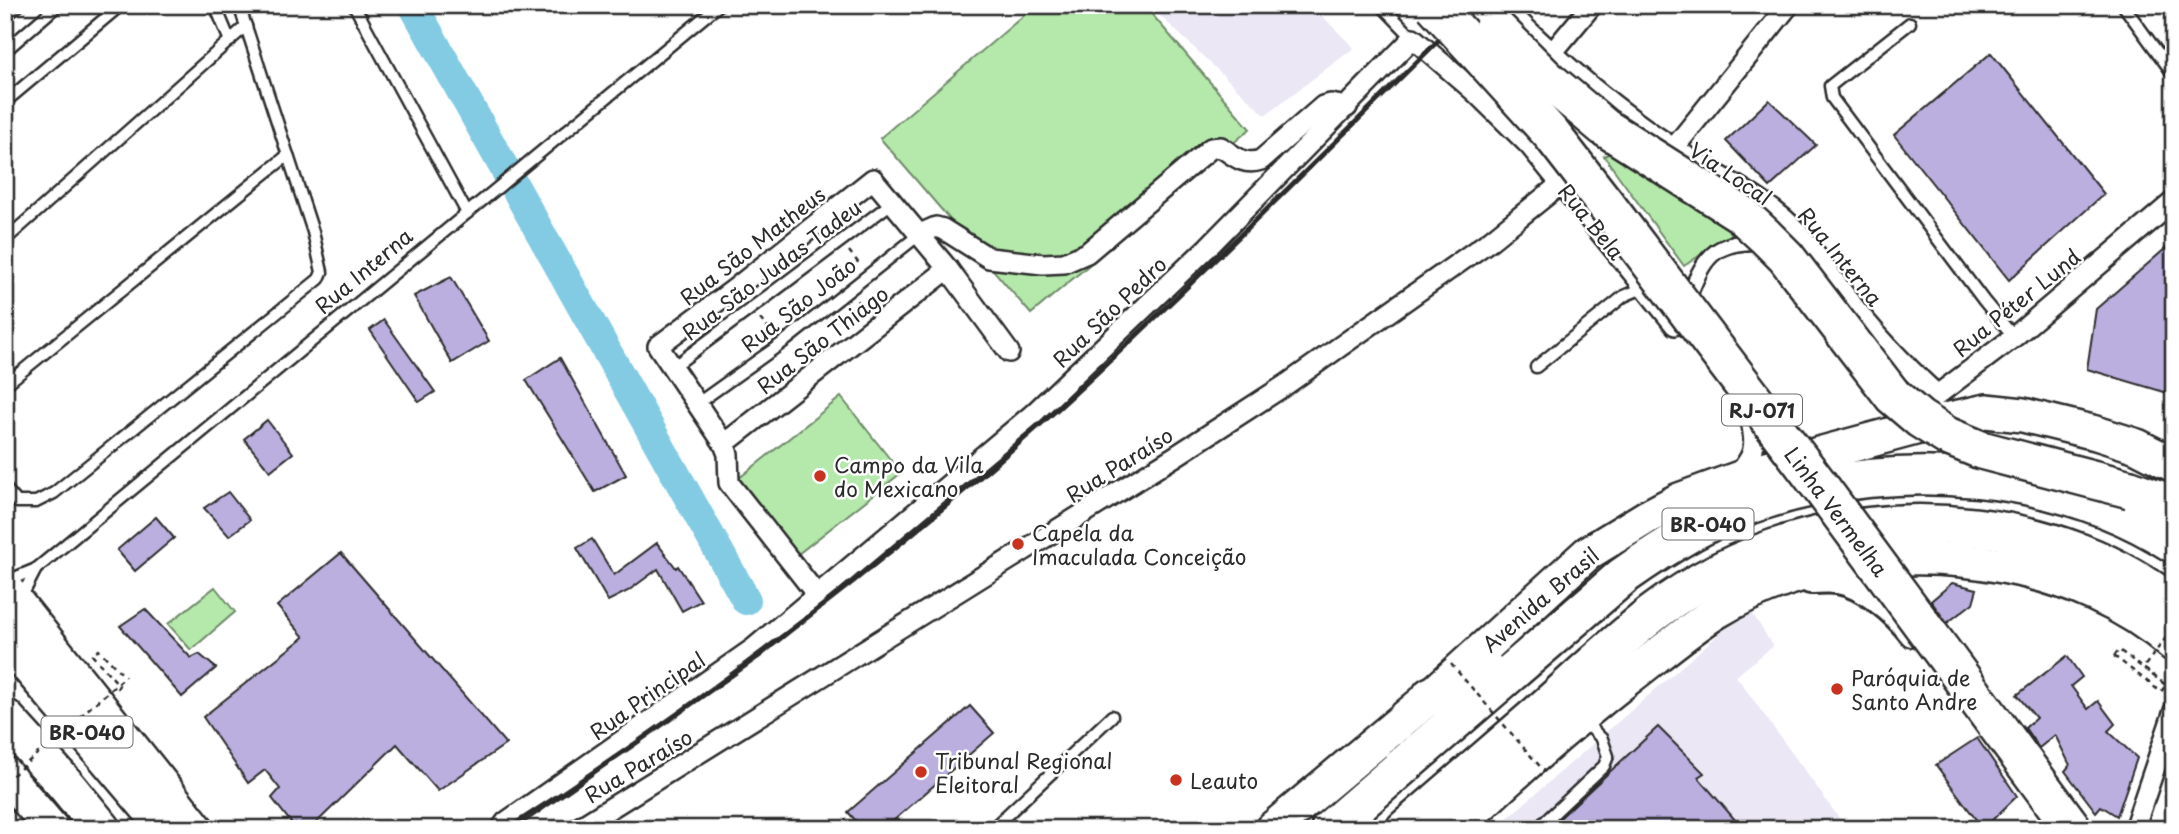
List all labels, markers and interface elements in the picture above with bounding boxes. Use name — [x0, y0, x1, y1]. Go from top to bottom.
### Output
street label: Via Local — [1683, 134, 1779, 212]
street label: Rua Bela — [1551, 176, 1633, 266]
street label: Rua São Matheus — [672, 178, 832, 312]
street label: Rua São Judas Tadeu — [675, 191, 867, 347]
street label: Rua Interna — [1791, 200, 1891, 313]
street label: Rua Interna — [307, 219, 419, 321]
street label: Rua Péter Lund — [1945, 240, 2087, 364]
street label: Rua São Pedro — [1045, 248, 1173, 374]
street label: Rua São João — [733, 249, 863, 359]
street label: Rua São Thiago — [749, 277, 895, 401]
road number: RJ-071 — [1722, 394, 1802, 426]
street label: Rua Paraíso — [1059, 418, 1179, 510]
street label: Linha Vermelha — [1778, 439, 1896, 583]
place label: Campo da Vila do Mexicano — [834, 448, 984, 504]
marker: Campo da Vila do Mexicano — [812, 468, 828, 484]
road number: BR-040 — [1662, 509, 1754, 540]
place label: Capela da Imaculada Conceição — [1032, 516, 1246, 572]
marker: Capela da Imaculada Conceição — [1010, 536, 1026, 552]
street label: Avenida Brasil — [1474, 539, 1606, 659]
street label: Rua Principal — [583, 643, 711, 747]
place label: Paróquia de Santo Andre — [1851, 661, 1977, 717]
marker: Paróquia de Santo Andre — [1829, 681, 1845, 697]
road number: BR-040 — [42, 716, 132, 748]
street label: Rua Paraíso — [578, 720, 698, 810]
place label: Tribunal Regional Eleitoral — [935, 744, 1112, 800]
marker: Tribunal Regional Eleitoral — [913, 764, 929, 780]
place label: Leauto — [1190, 764, 1258, 796]
marker: Leauto — [1168, 772, 1184, 788]

